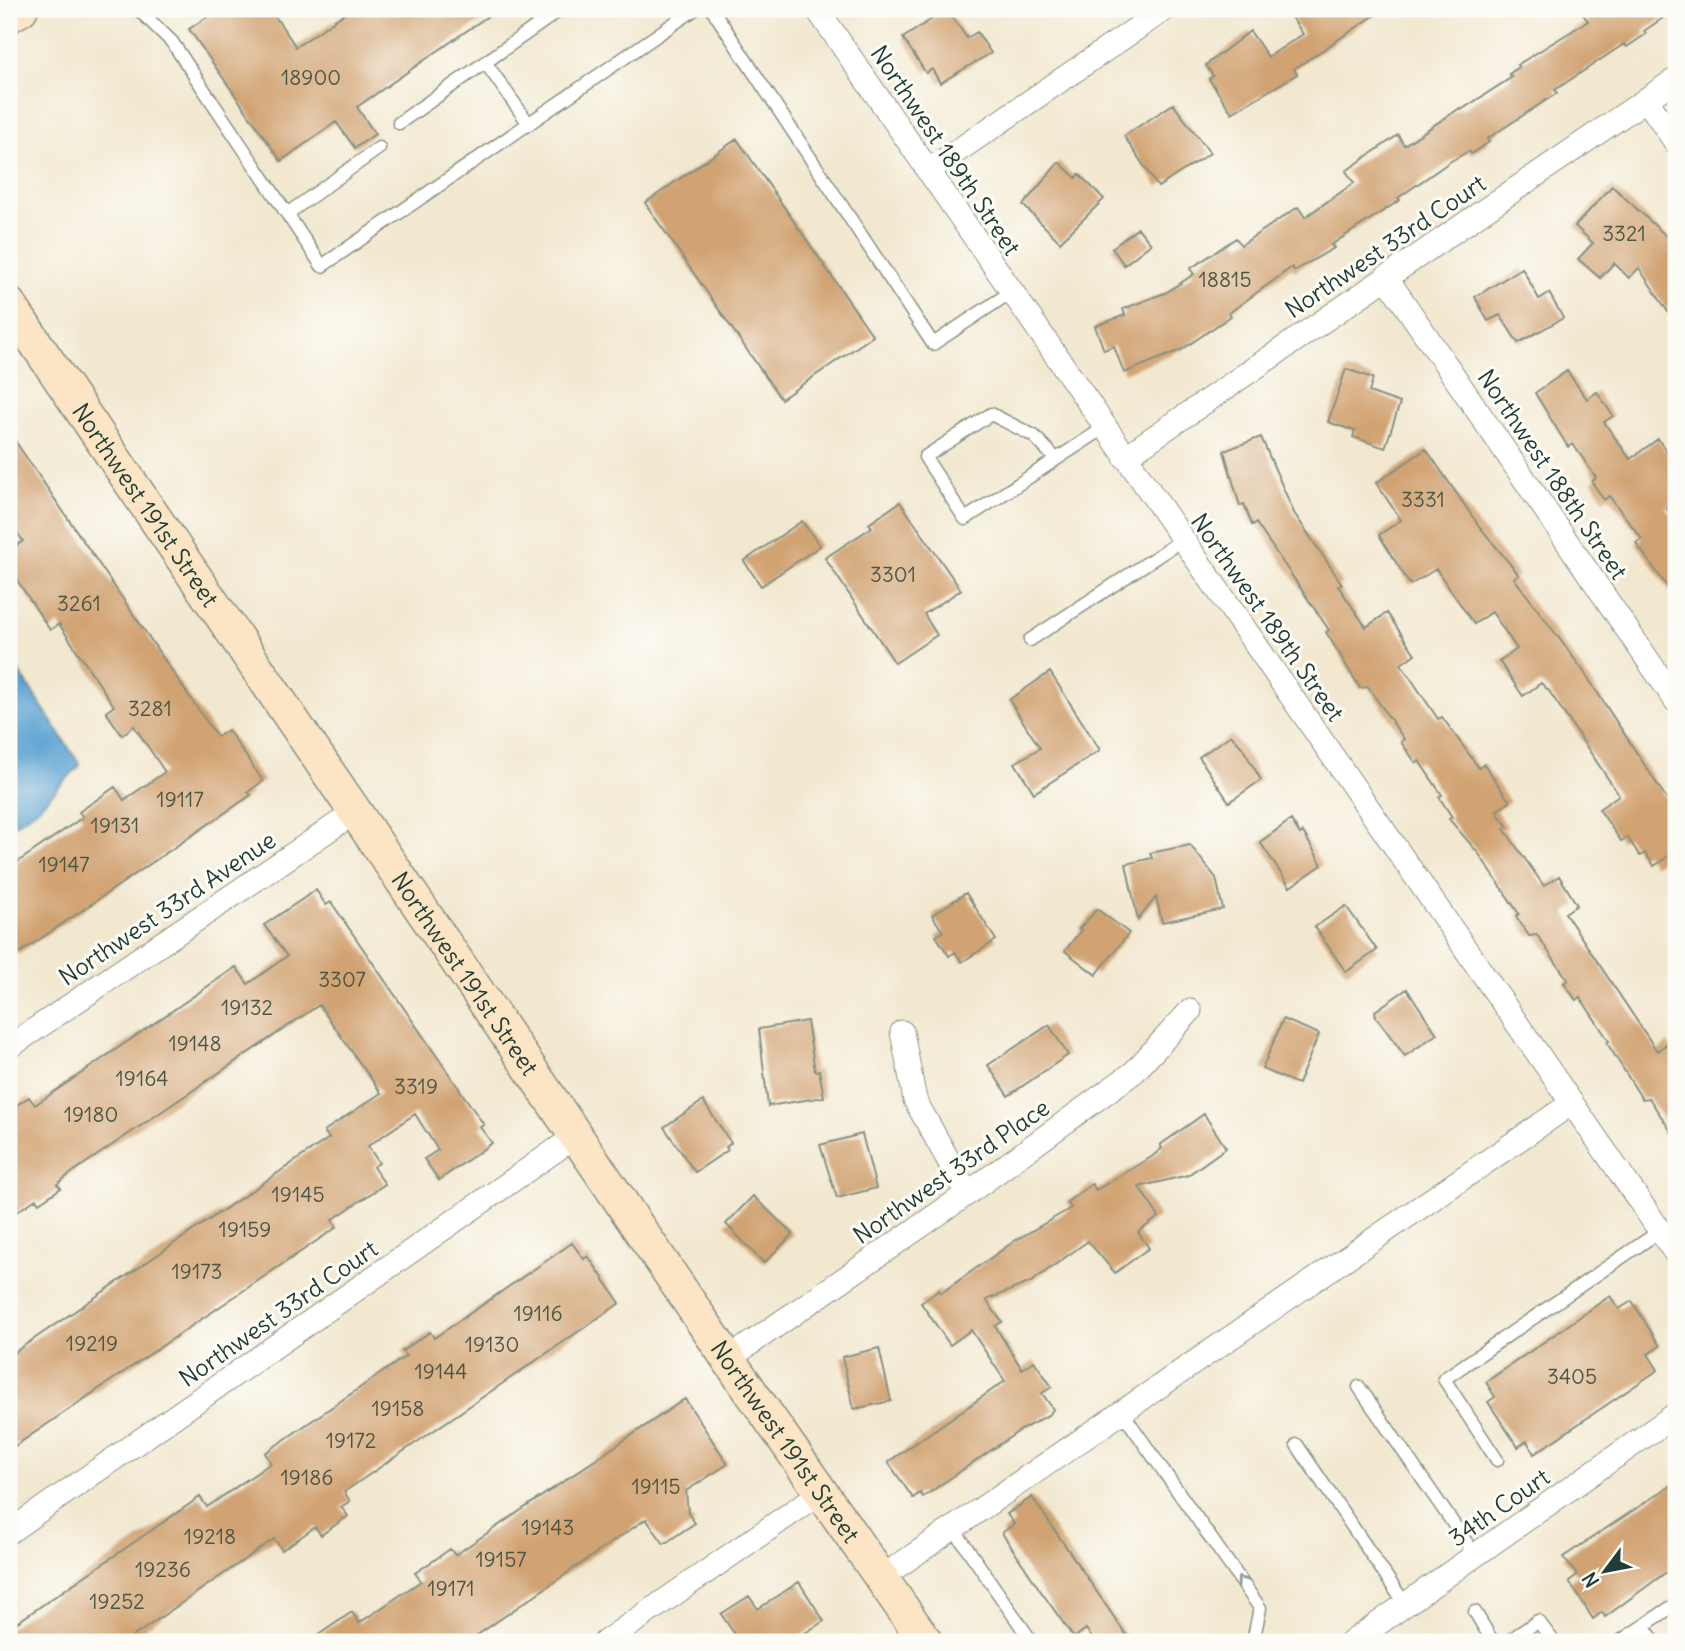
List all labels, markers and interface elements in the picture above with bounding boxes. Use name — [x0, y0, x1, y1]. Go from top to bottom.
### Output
street label: Northwest 189th Street — [865, 39, 1027, 261]
house number: 18900 — [281, 64, 341, 91]
street label: Northwest 33rd Court — [1279, 168, 1491, 324]
house number: 3321 — [1602, 220, 1646, 247]
house number: 18815 — [1199, 266, 1251, 293]
street label: Northwest 188th Street — [1472, 363, 1634, 585]
street label: Northwest 191st Street — [66, 397, 226, 612]
house number: 3331 — [1401, 486, 1445, 513]
street label: Northwest 189th Street — [1185, 507, 1351, 727]
house number: 3301 — [870, 561, 916, 588]
house number: 3261 — [57, 590, 101, 617]
house number: 3281 — [128, 695, 172, 722]
house number: 19117 — [156, 786, 204, 813]
house number: 19131 — [91, 812, 139, 839]
street label: Northwest 33rd Avenue — [53, 824, 281, 992]
house number: 19147 — [39, 851, 89, 878]
street label: Northwest 191st Street — [385, 866, 545, 1081]
house number: 3307 — [318, 966, 366, 993]
house number: 19132 — [221, 994, 273, 1021]
house number: 19148 — [169, 1030, 221, 1057]
house number: 19164 — [115, 1065, 169, 1092]
house number: 3319 — [394, 1073, 438, 1100]
street label: Northwest 33rd Place — [847, 1092, 1055, 1250]
house number: 19180 — [64, 1101, 118, 1128]
house number: 19145 — [272, 1181, 324, 1208]
house number: 19159 — [219, 1216, 271, 1243]
street label: Northwest 33rd Court — [173, 1233, 383, 1393]
house number: 19173 — [172, 1258, 222, 1285]
house number: 19116 — [513, 1300, 563, 1327]
house number: 19219 — [66, 1330, 118, 1357]
house number: 19130 — [465, 1331, 519, 1358]
street label: Northwest 191st Street — [705, 1334, 866, 1548]
house number: 19144 — [414, 1358, 468, 1385]
house number: 3405 — [1547, 1363, 1597, 1390]
house number: 19158 — [372, 1395, 424, 1422]
house number: 19172 — [326, 1427, 376, 1454]
street label: 34th Court — [1443, 1461, 1555, 1553]
house number: 19186 — [281, 1464, 333, 1491]
house number: 19115 — [631, 1473, 681, 1500]
house number: 19143 — [522, 1514, 574, 1541]
house number: 19218 — [184, 1523, 236, 1550]
north arrow — [1570, 1536, 1640, 1606]
house number: 19157 — [475, 1546, 527, 1573]
house number: 19236 — [135, 1556, 191, 1583]
text: N — [1577, 1568, 1604, 1592]
house number: 19171 — [427, 1575, 475, 1602]
one-way arrow — [1237, 1576, 1249, 1589]
house number: 19252 — [89, 1588, 145, 1615]

